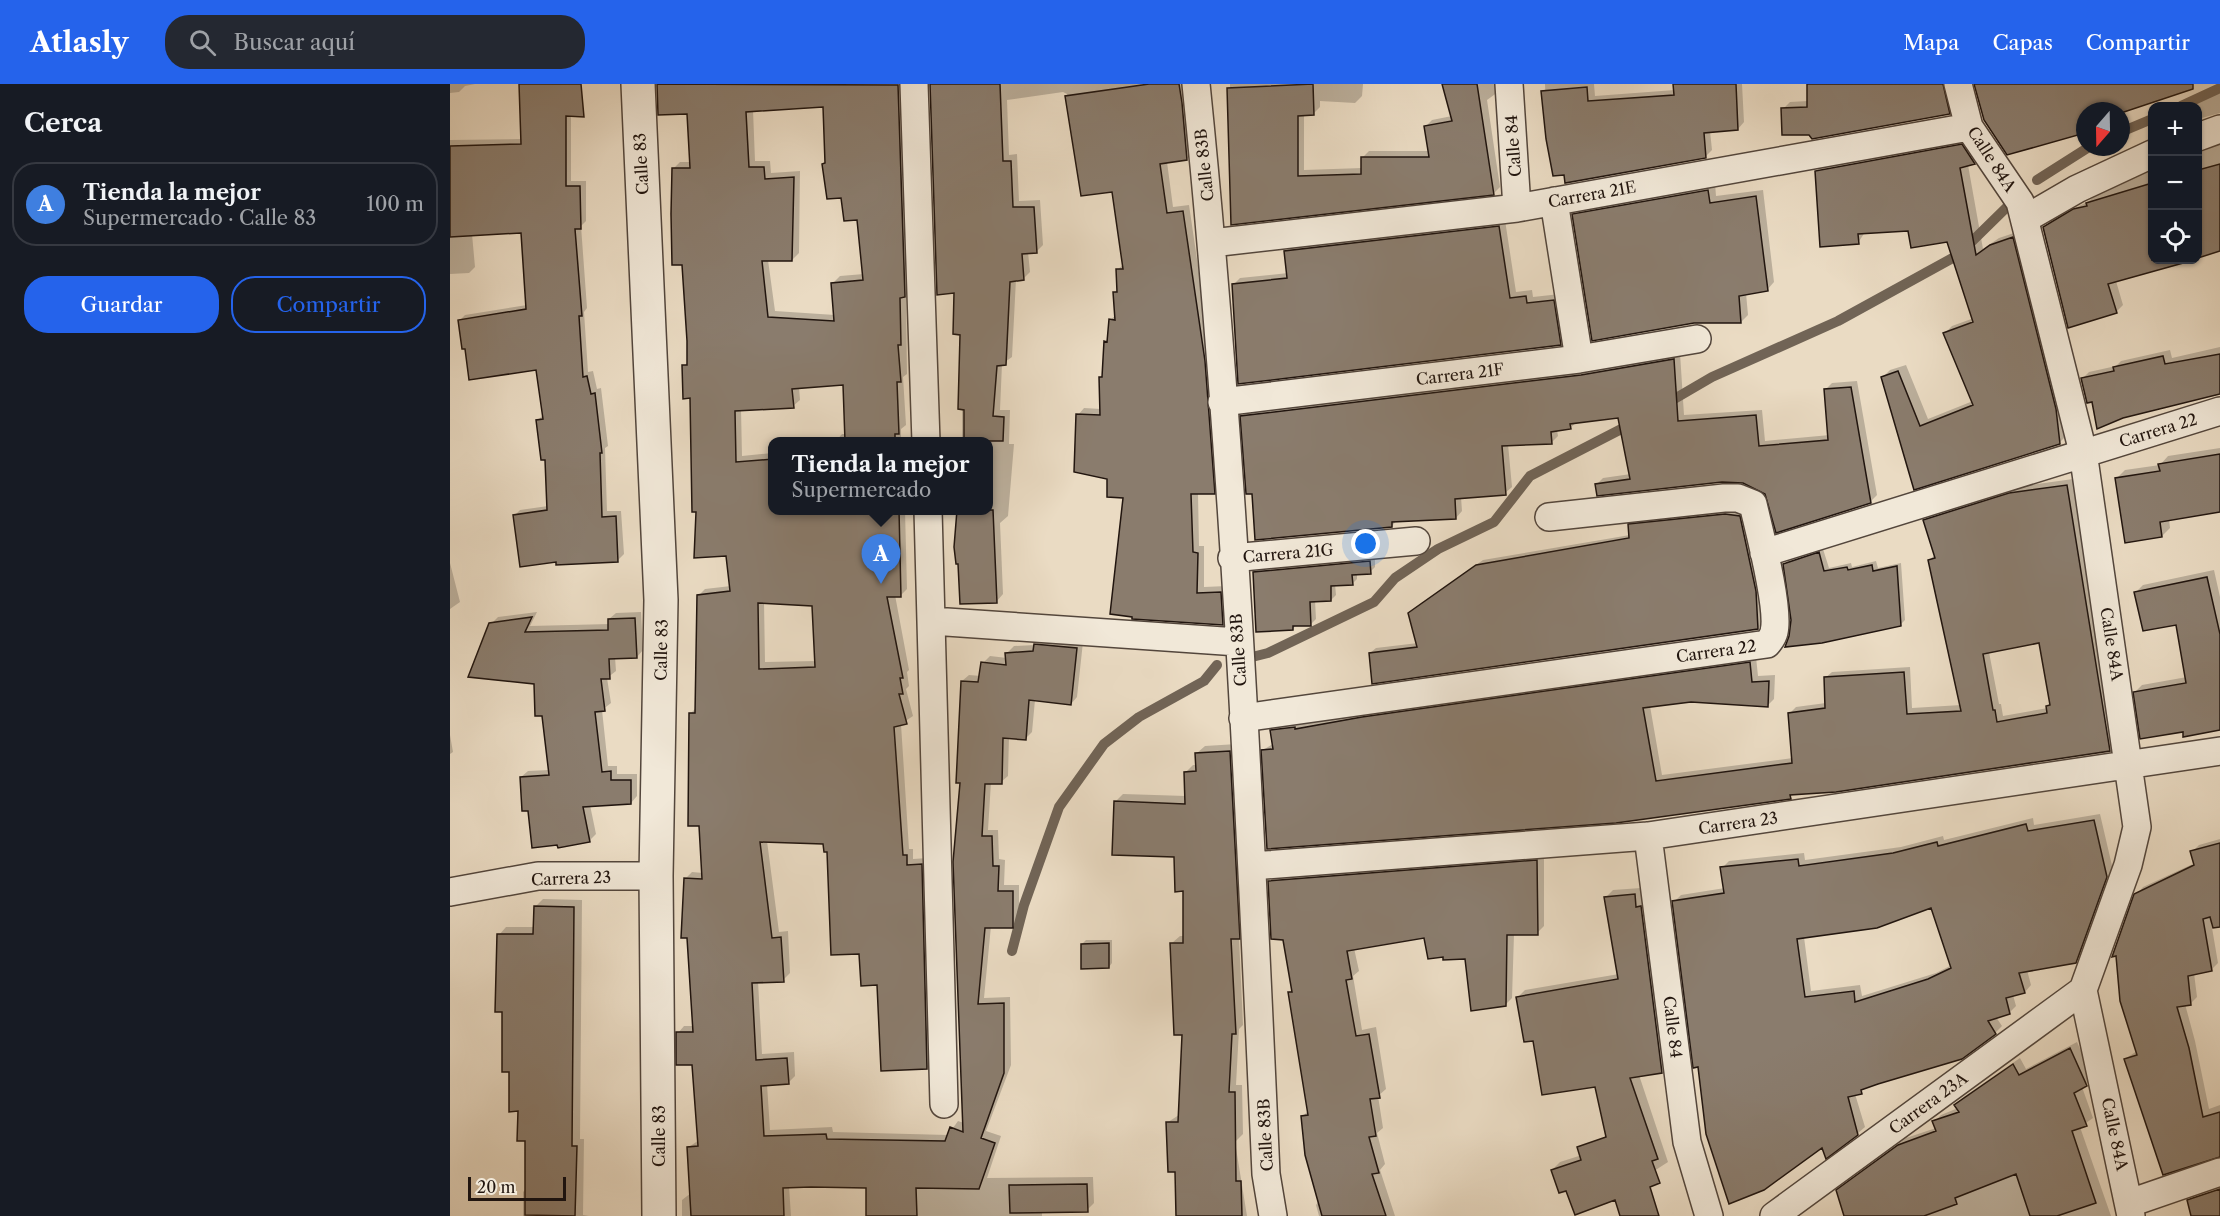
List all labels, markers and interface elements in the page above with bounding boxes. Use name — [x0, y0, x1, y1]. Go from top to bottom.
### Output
search box — [165, 15, 585, 69]
text: Atlasly — [30, 25, 129, 59]
icon: search — [186, 26, 219, 59]
text: Buscar aquí — [234, 29, 355, 56]
text: Mapa — [1903, 30, 1959, 55]
text: Capas — [1992, 30, 2053, 55]
text: Compartir — [2086, 30, 2190, 55]
north arrow — [2076, 102, 2130, 156]
map controls — [2148, 102, 2202, 264]
button: + — [2148, 102, 2202, 156]
text: Cerca — [24, 107, 102, 139]
street label: Calle 84 — [1501, 114, 1525, 178]
street label: Calle 84A — [1963, 122, 2021, 197]
street label: Calle 83B — [1190, 128, 1218, 202]
street label: Calle 83 — [629, 133, 653, 195]
button: − — [2148, 156, 2202, 210]
street label: Carrera 21E — [1546, 176, 1638, 212]
text: Tienda la mejor — [83, 179, 261, 206]
text: A — [38, 192, 53, 216]
text: 100 m — [366, 192, 424, 216]
text: Supermercado · Calle 83 — [83, 206, 316, 230]
button: locate — [2148, 210, 2202, 264]
button: Guardar — [24, 276, 219, 333]
button: Compartir — [231, 276, 426, 333]
street label: Carrera 21F — [1415, 359, 1505, 389]
street label: Carrera 22 — [2117, 409, 2199, 451]
popup — [768, 437, 993, 515]
text: Tienda la mejor — [792, 451, 970, 478]
text: Supermercado — [792, 478, 931, 502]
your location — [1351, 529, 1380, 558]
pin: A — [862, 534, 900, 584]
street label: Carrera 21G — [1242, 539, 1334, 567]
street label: Calle 84A — [2096, 606, 2128, 683]
street label: Calle 83B — [1225, 613, 1251, 687]
street label: Calle 83 — [650, 619, 672, 681]
street label: Carrera 22 — [1675, 635, 1757, 667]
street label: Carrera 23 — [1697, 808, 1779, 838]
street label: Carrera 23 — [531, 867, 611, 889]
street label: Calle 84 — [1659, 995, 1687, 1059]
street label: Carrera 23A — [1885, 1067, 1972, 1138]
street label: Calle 84A — [2098, 1096, 2133, 1173]
street label: Calle 83B — [1253, 1098, 1277, 1172]
street label: Calle 83 — [649, 1105, 669, 1167]
scale bar — [468, 1174, 566, 1202]
text: 20 m — [477, 1177, 516, 1197]

